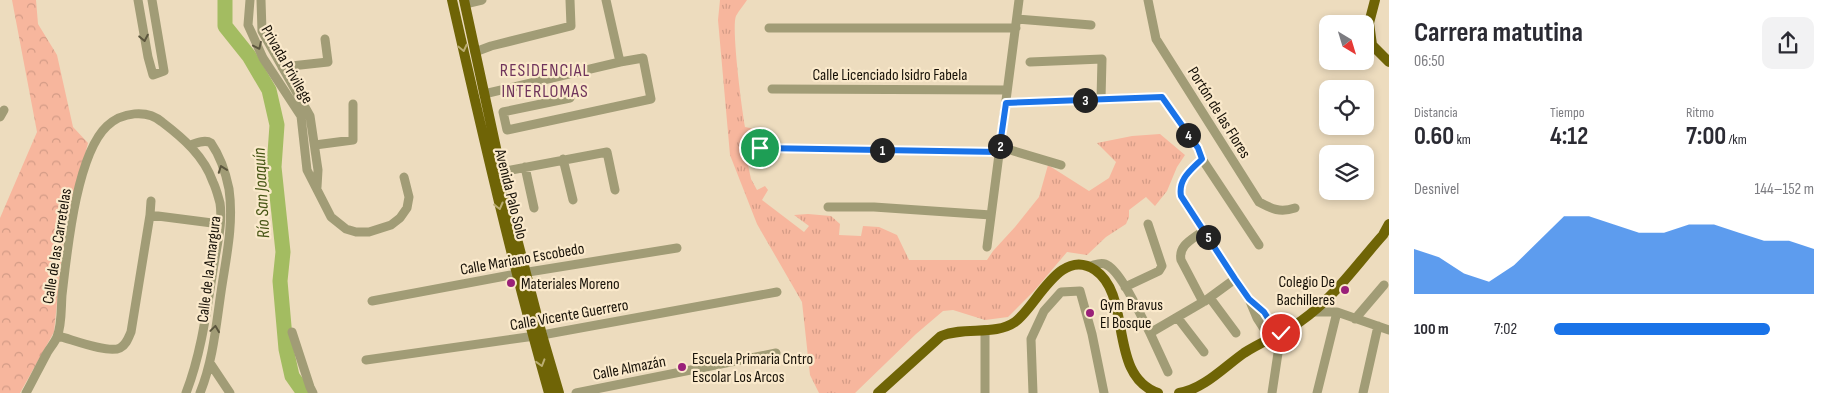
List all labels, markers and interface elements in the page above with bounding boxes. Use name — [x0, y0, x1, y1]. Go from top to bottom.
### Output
north arrow — [1319, 15, 1374, 70]
map controls — [1319, 15, 1374, 200]
text: Carrera matutina — [1414, 16, 1583, 49]
button: share — [1762, 17, 1814, 69]
street label: Privada Privilege — [257, 22, 317, 107]
one-way arrow — [139, 33, 149, 42]
one-way arrow — [252, 41, 262, 50]
one-way arrow — [457, 43, 468, 52]
text: 06:50 — [1414, 52, 1445, 71]
district label: RESIDENCIAL INTERLOMAS — [500, 60, 590, 102]
street label: Portón de las Flores — [1183, 64, 1255, 162]
street label: Calle Licenciado Isidro Fabela — [813, 66, 967, 85]
button: locate — [1319, 80, 1374, 135]
pin: 3 — [1072, 88, 1098, 112]
text: 3 — [1082, 92, 1089, 109]
text: Distancia — [1414, 104, 1458, 121]
text: Tiempo — [1550, 104, 1585, 121]
text: Ritmo — [1686, 104, 1714, 121]
text: 0.60 — [1414, 121, 1454, 152]
text: 4:12 — [1550, 121, 1588, 152]
text: 7:00 — [1686, 121, 1726, 152]
pin: 4 — [1176, 122, 1200, 148]
pin — [739, 127, 781, 169]
text: 4 — [1185, 127, 1192, 144]
text: km — [1454, 131, 1471, 148]
text: /km — [1726, 131, 1747, 148]
icon: arrive — [746, 134, 774, 162]
pin: 2 — [988, 134, 1012, 158]
pin: 1 — [870, 138, 894, 162]
text: 2 — [997, 138, 1004, 155]
text: 1 — [880, 142, 885, 159]
button: layers — [1319, 145, 1374, 200]
street label: Avenida Palo Solo — [490, 146, 531, 241]
water label: Río San Joaquín — [249, 147, 274, 239]
one-way arrow — [218, 165, 228, 173]
text: Desnivel — [1414, 180, 1459, 199]
text: 144–152 m — [1755, 180, 1814, 199]
street label: Calle de las Carretelas — [39, 187, 76, 305]
one-way arrow — [493, 201, 504, 210]
street label: Calle de la Amargura — [194, 215, 225, 324]
pin: 5 — [1196, 224, 1220, 250]
text: 5 — [1205, 229, 1212, 246]
street label: Calle Mariano Escobedo — [459, 239, 586, 280]
place label: Colegio De Bachilleres — [1277, 273, 1335, 310]
place label: Materiales Moreno — [521, 275, 620, 294]
marker: Materiales Moreno — [505, 277, 517, 289]
marker: Colegio De Bachilleres — [1339, 284, 1351, 296]
street label: Calle Vicente Guerrero — [509, 296, 630, 335]
place label: Gym Bravus El Bosque — [1100, 296, 1163, 333]
marker: Gym Bravus El Bosque — [1084, 307, 1096, 319]
pin — [1260, 312, 1302, 354]
icon: check — [1267, 319, 1295, 347]
text: 100 m — [1414, 320, 1449, 339]
text: 7:02 — [1494, 320, 1517, 339]
one-way arrow — [210, 325, 220, 333]
place label: Escuela Primaria Cntro Escolar Los Arcos — [692, 350, 813, 387]
street label: Calle Almazán — [591, 352, 667, 385]
one-way arrow — [535, 358, 545, 367]
marker: Escuela Primaria Cntro Escolar Los Arcos — [676, 361, 688, 373]

